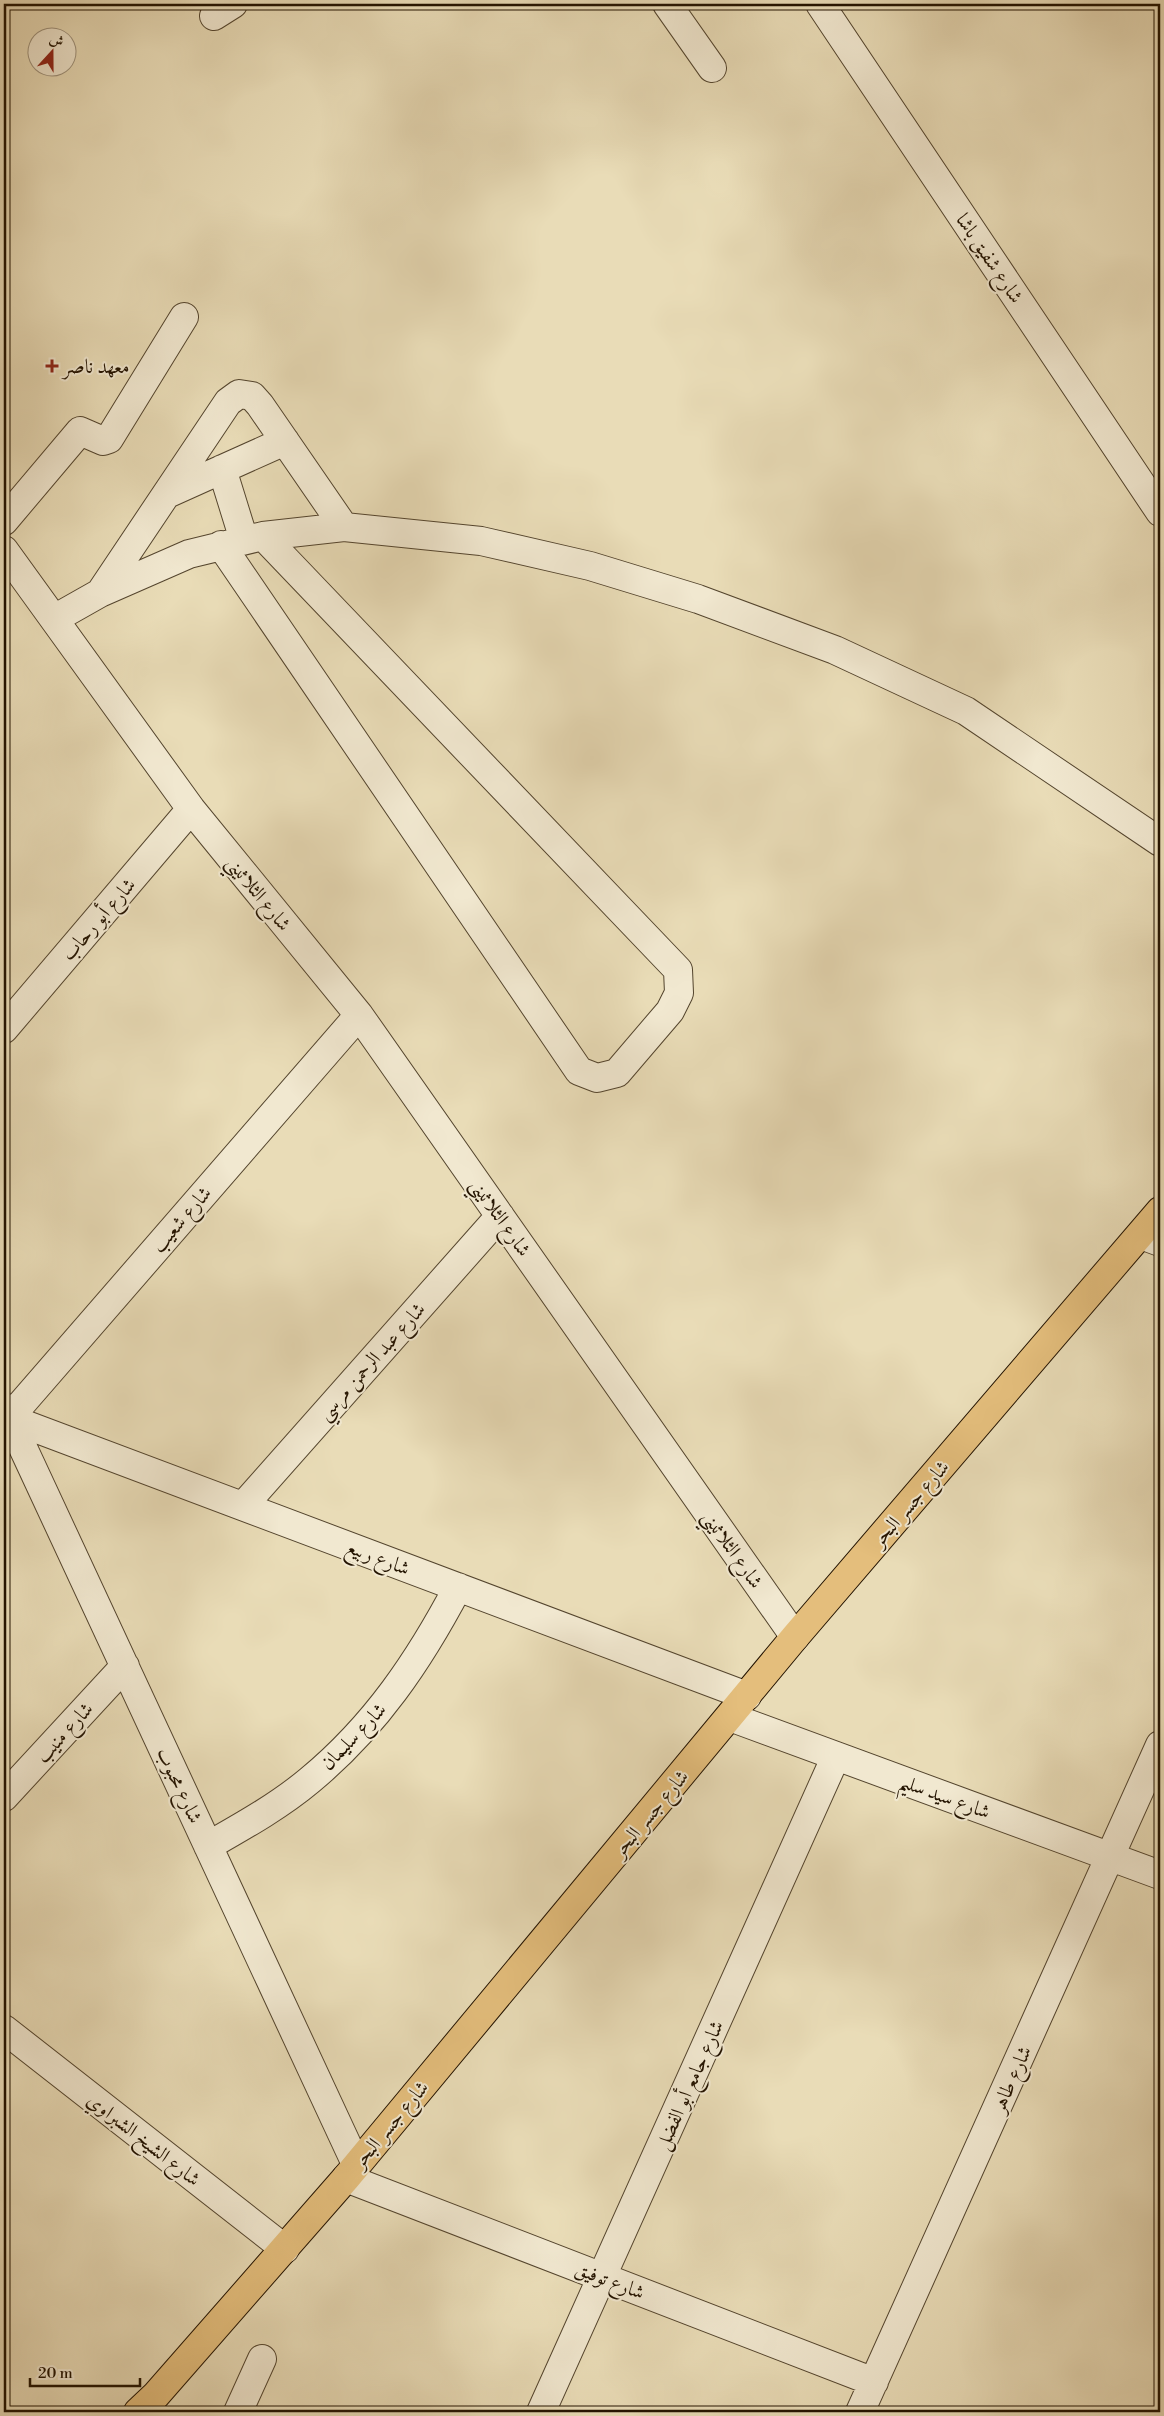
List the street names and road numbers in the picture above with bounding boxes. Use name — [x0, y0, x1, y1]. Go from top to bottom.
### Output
street label: شارع شفيق باشا — [946, 209, 1028, 311]
street label: شارع الثلاثيني — [216, 851, 296, 940]
street label: شارع أبو رحاب — [54, 871, 145, 969]
street label: شارع الثلاثيني — [460, 1174, 536, 1265]
street label: شارع شعيب — [146, 1182, 221, 1261]
street label: شارع عبد الرحمن مرسي — [313, 1298, 435, 1430]
street label: شارع جسر البحر — [865, 1456, 959, 1557]
street label: شارع الثلاثيني — [692, 1506, 768, 1597]
street label: شارع ربيع — [340, 1535, 413, 1586]
street label: شارع منيب — [31, 1697, 102, 1771]
street label: شارع سليمان — [316, 1698, 395, 1779]
street label: شارع محبوب — [147, 1744, 207, 1829]
street label: شارع جسر البحر — [606, 1765, 698, 1867]
street label: شارع سيد سليم — [893, 1769, 993, 1831]
street label: شارع جامع أبو الفضل — [648, 2016, 734, 2156]
street label: شارع طاهر — [986, 2042, 1042, 2120]
street label: شارع جسر البحر — [346, 2076, 438, 2178]
street label: شارع الشيخ الشبراوي — [79, 2088, 205, 2196]
street label: شارع توفيق — [570, 2257, 648, 2310]

